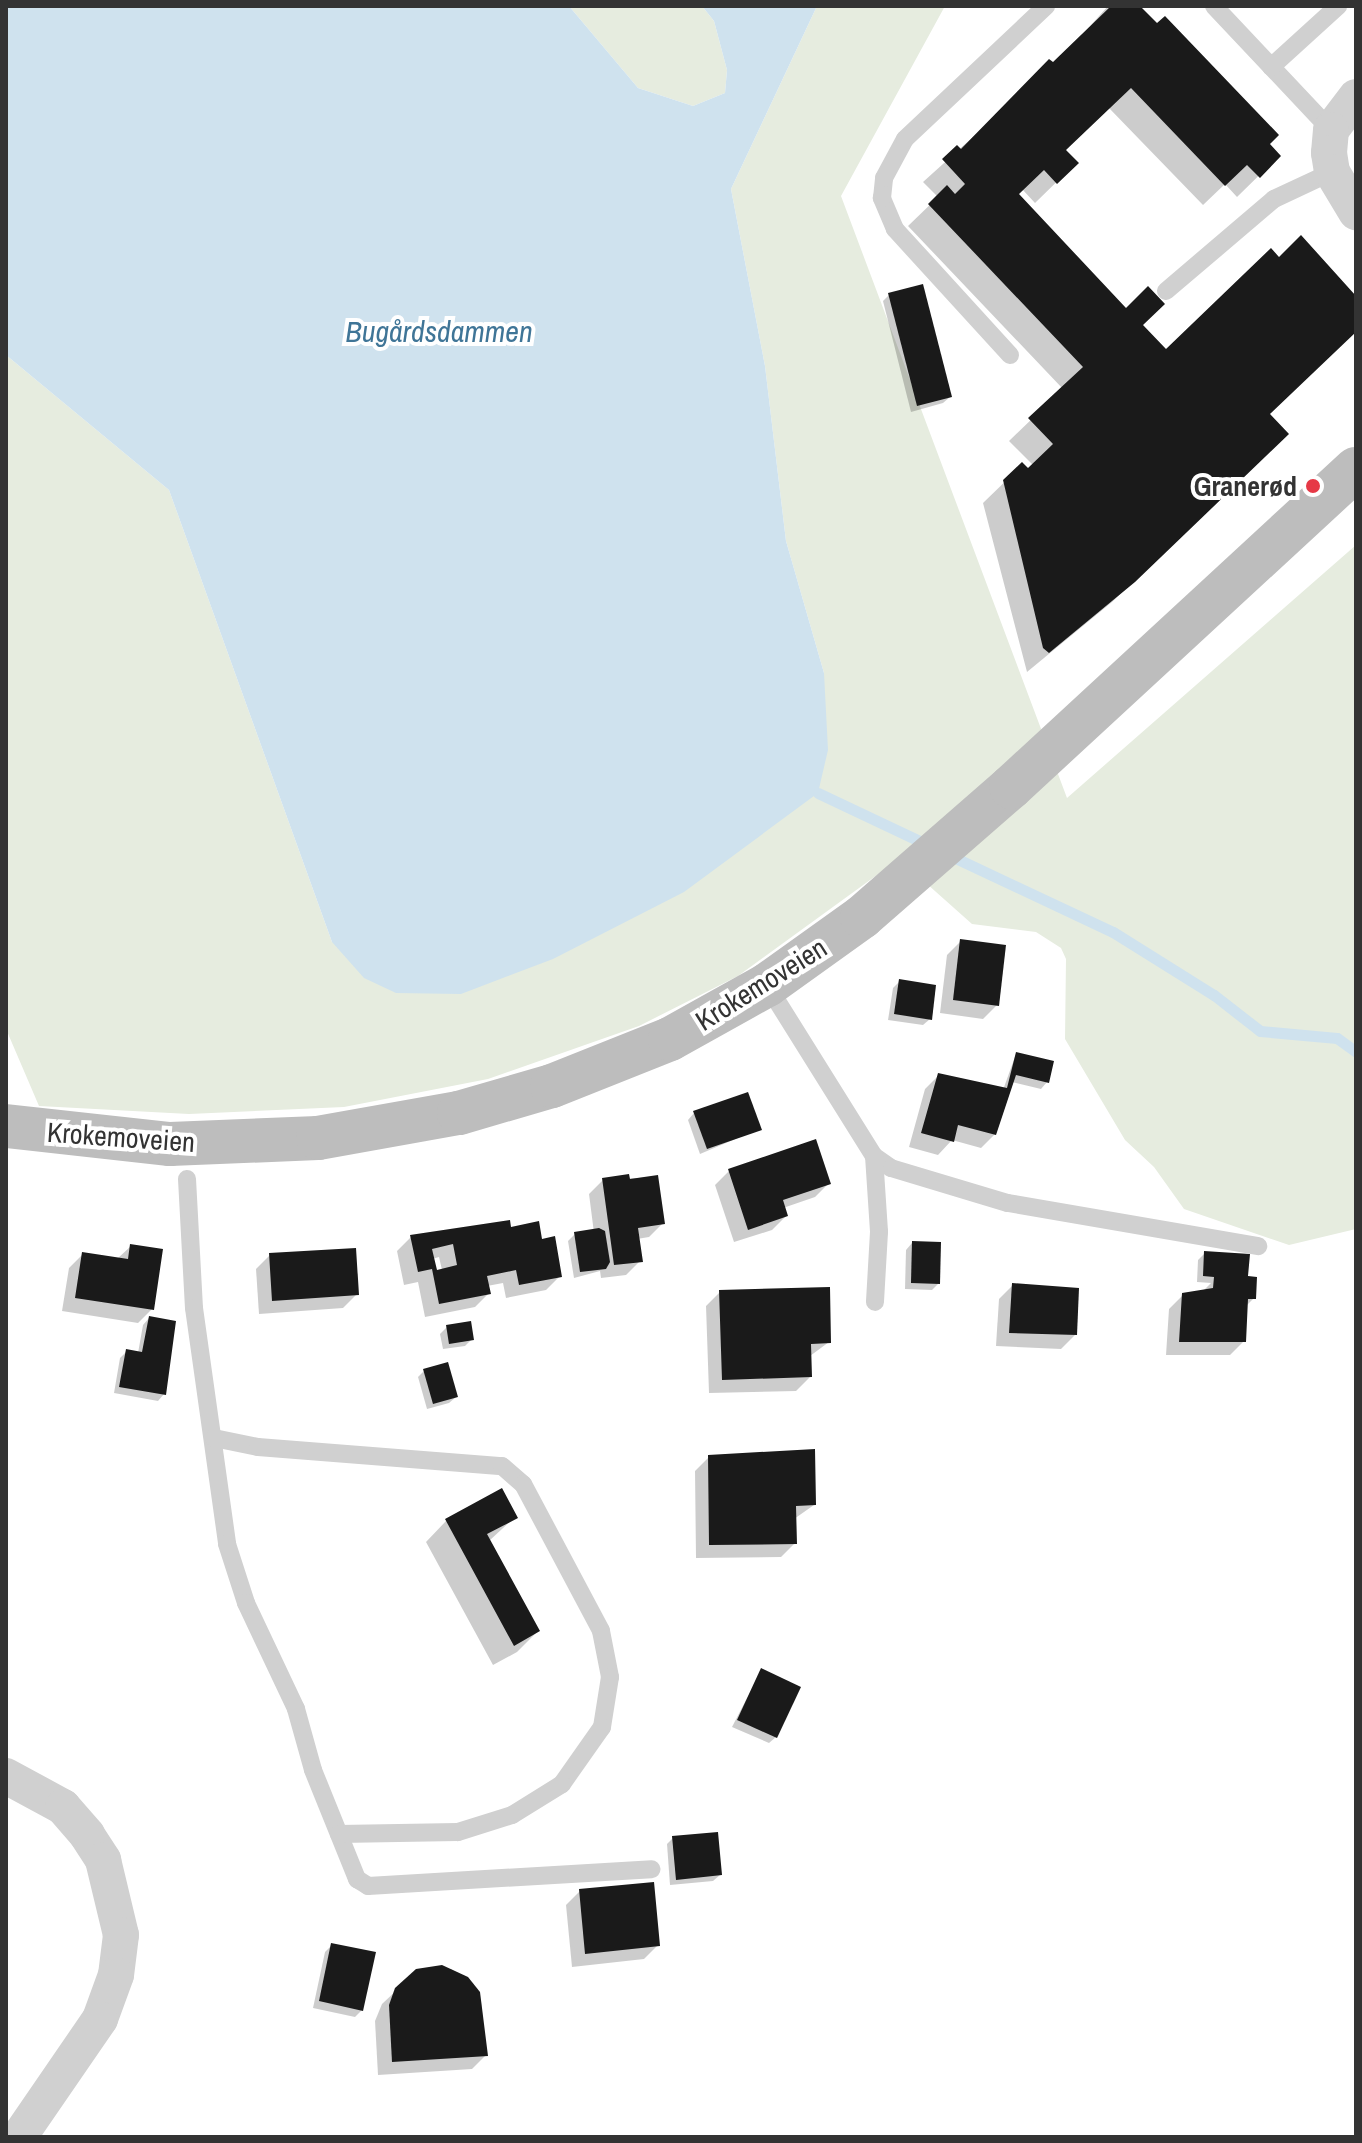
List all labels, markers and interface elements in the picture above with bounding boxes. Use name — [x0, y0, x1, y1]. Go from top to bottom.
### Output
water label: Bugårdsdammen — [345, 313, 533, 349]
place label: Granerød — [1194, 469, 1297, 503]
marker: Granerød — [1304, 477, 1322, 495]
street label: Krokemoveien — [689, 931, 833, 1037]
street label: Krokemoveien — [46, 1115, 196, 1159]

